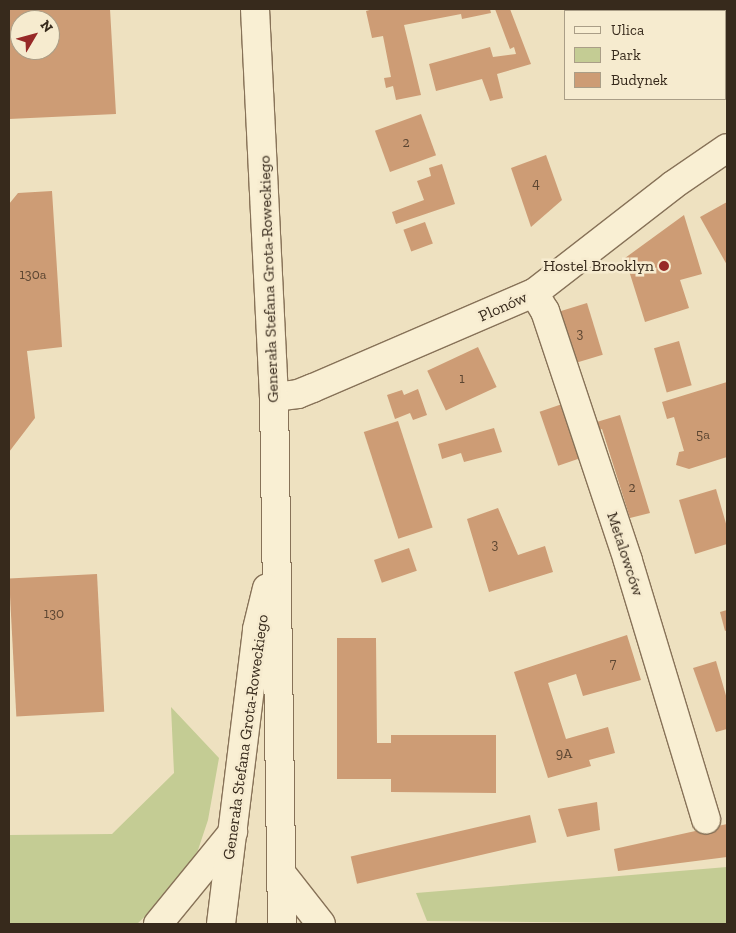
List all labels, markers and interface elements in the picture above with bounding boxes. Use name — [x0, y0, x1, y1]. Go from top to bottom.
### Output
north arrow — [10, 10, 60, 60]
legend — [564, 10, 726, 100]
text: N — [37, 17, 57, 36]
text: Ulica — [611, 21, 644, 39]
text: Park — [611, 46, 641, 64]
text: Budynek — [611, 71, 668, 89]
house number: 2 — [402, 135, 410, 151]
street label: Generała Stefana Grota-Roweckiego — [255, 155, 283, 403]
house number: 4 — [532, 176, 540, 192]
place label: Hostel Brooklyn — [543, 256, 654, 276]
marker: Hostel Brooklyn — [658, 260, 670, 272]
house number: 130a — [19, 267, 47, 283]
street label: Plonów — [476, 288, 530, 326]
house number: 3 — [577, 326, 583, 342]
house number: 1 — [459, 371, 465, 387]
house number: 5a — [696, 427, 710, 443]
house number: 2 — [628, 480, 636, 496]
street label: Metalowców — [602, 510, 648, 598]
house number: 3 — [492, 537, 498, 553]
house number: 130 — [44, 606, 64, 622]
street label: Generała Stefana Grota-Roweckiego — [219, 613, 273, 861]
house number: 7 — [610, 656, 616, 672]
house number: 9A — [556, 746, 572, 762]

